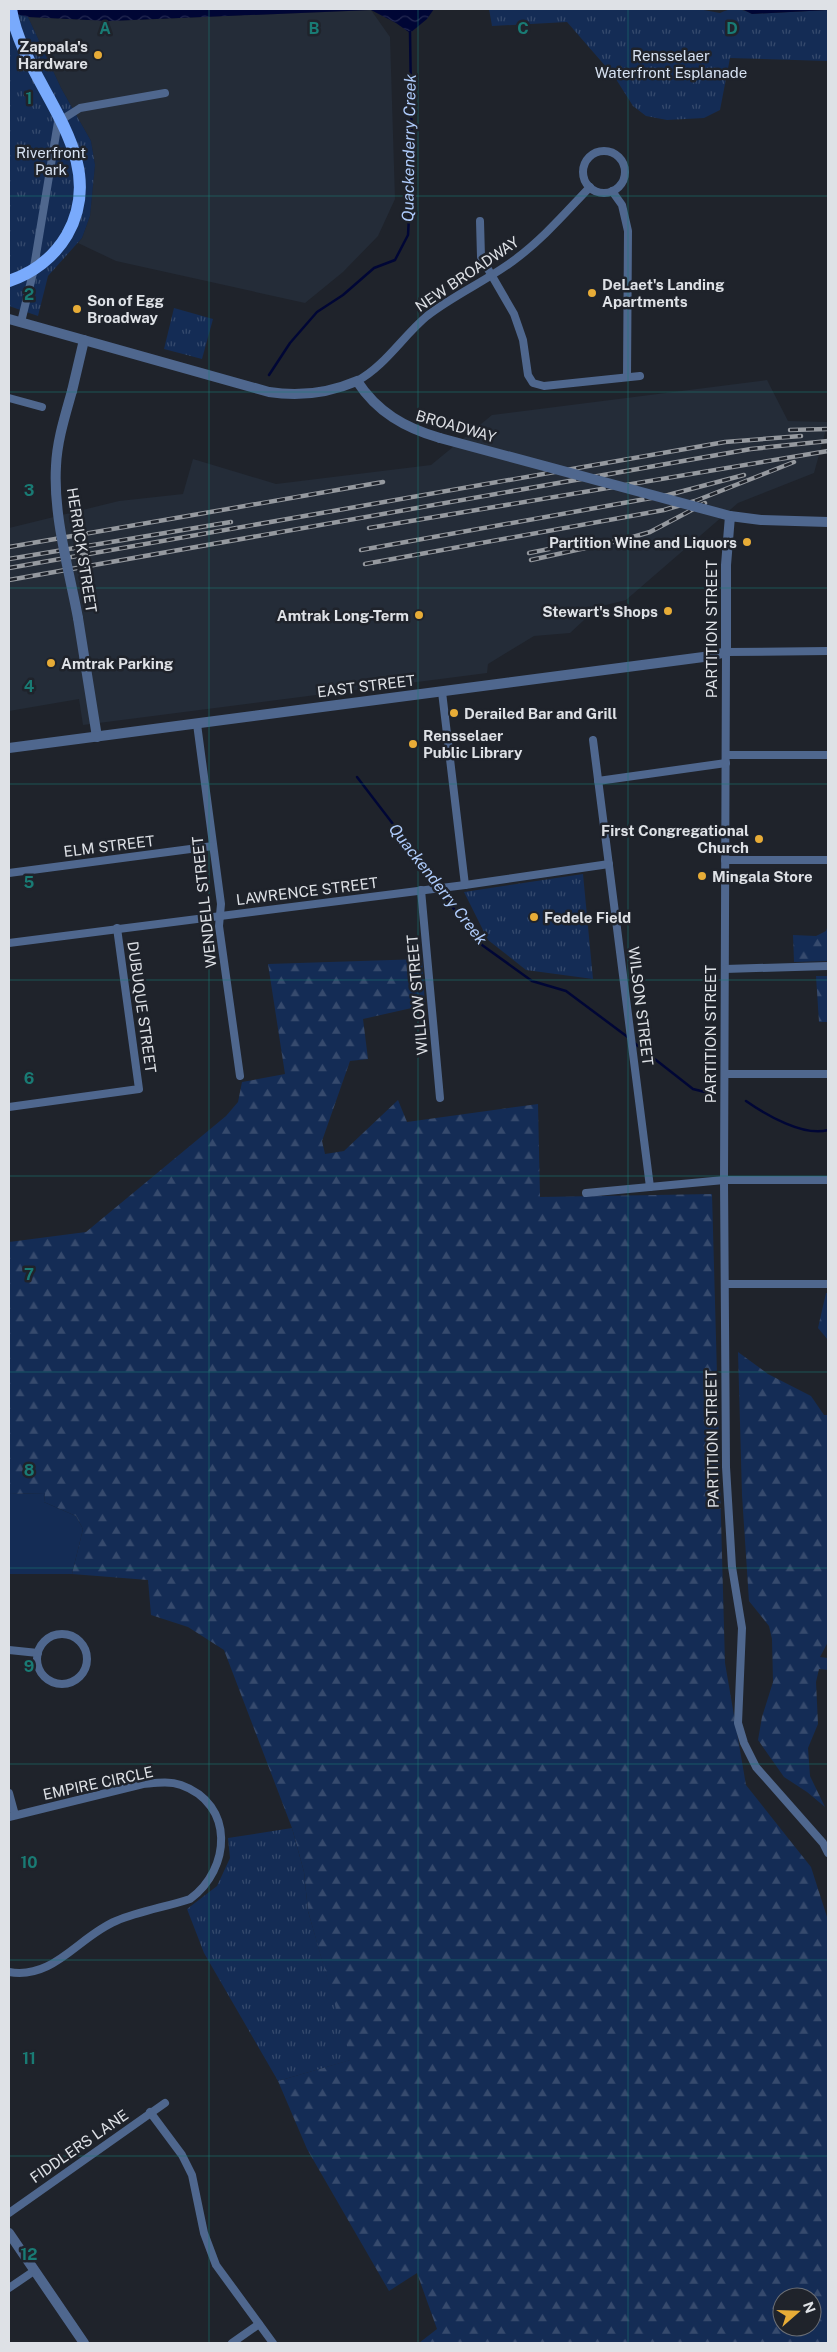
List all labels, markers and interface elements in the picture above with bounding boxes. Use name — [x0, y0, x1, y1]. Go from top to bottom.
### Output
text: A — [99, 19, 111, 38]
text: B — [309, 19, 320, 38]
text: C — [517, 19, 529, 38]
text: D — [726, 19, 738, 38]
place label: Zappala's Hardware — [18, 38, 88, 72]
park label: Rensselaer Waterfront Esplanade — [595, 47, 747, 81]
marker: Zappala's Hardware — [92, 49, 104, 61]
water label: Quackenderry Creek — [398, 73, 420, 222]
text: 1 — [26, 89, 32, 108]
park label: Riverfront Park — [16, 144, 86, 178]
street label: NEW BROADWAY — [412, 233, 522, 315]
place label: DeLaet's Landing Apartments — [602, 276, 725, 310]
text: 2 — [24, 285, 34, 304]
marker: DeLaet's Landing Apartments — [586, 287, 598, 299]
place label: Son of Egg Broadway — [87, 292, 165, 326]
marker: Son of Egg Broadway — [71, 303, 83, 315]
street label: BROADWAY — [414, 406, 498, 446]
text: 3 — [24, 481, 34, 500]
street label: HERRICK STREET — [64, 486, 100, 614]
place label: Partition Wine and Liquors — [549, 534, 737, 551]
marker: Partition Wine and Liquors — [741, 536, 753, 548]
street label: PARTITION STREET — [703, 560, 720, 698]
place label: Stewart's Shops — [542, 603, 658, 620]
marker: Stewart's Shops — [662, 605, 674, 617]
place label: Amtrak Long-Term — [277, 607, 409, 624]
marker: Amtrak Long-Term — [413, 609, 425, 621]
place label: Amtrak Parking — [61, 655, 174, 672]
marker: Amtrak Parking — [45, 657, 57, 669]
street label: EAST STREET — [316, 672, 416, 700]
text: 4 — [24, 677, 35, 696]
place label: Derailed Bar and Grill — [464, 705, 617, 722]
marker: Derailed Bar and Grill — [448, 707, 460, 719]
place label: Rensselaer Public Library — [423, 727, 523, 761]
marker: Rensselaer Public Library — [407, 738, 419, 750]
water label: Quackenderry Creek — [385, 820, 491, 948]
place label: First Congregational Church — [601, 822, 749, 856]
street label: ELM STREET — [62, 832, 156, 860]
marker: First Congregational Church — [753, 833, 765, 845]
street label: WENDELL STREET — [189, 835, 219, 969]
place label: Mingala Store — [712, 868, 813, 885]
marker: Mingala Store — [696, 870, 708, 882]
text: 5 — [24, 873, 35, 892]
street label: LAWRENCE STREET — [235, 874, 379, 908]
place label: Fedele Field — [544, 909, 631, 926]
marker: Fedele Field — [528, 911, 540, 923]
street label: WILLOW STREET — [403, 934, 431, 1056]
street label: DUBUQUE STREET — [124, 940, 160, 1074]
street label: WILSON STREET — [625, 945, 657, 1067]
street label: PARTITION STREET — [702, 965, 719, 1103]
text: 6 — [24, 1069, 34, 1088]
text: 7 — [24, 1265, 34, 1284]
street label: PARTITION STREET — [702, 1370, 722, 1508]
text: 8 — [24, 1461, 35, 1480]
text: 9 — [24, 1657, 34, 1676]
street label: EMPIRE CIRCLE — [41, 1763, 155, 1803]
text: 10 — [20, 1853, 38, 1872]
text: 11 — [22, 2049, 36, 2068]
street label: FIDDLERS LANE — [27, 2106, 131, 2186]
text: 12 — [20, 2245, 38, 2264]
north arrow — [772, 2287, 822, 2337]
text: N — [800, 2300, 819, 2315]

